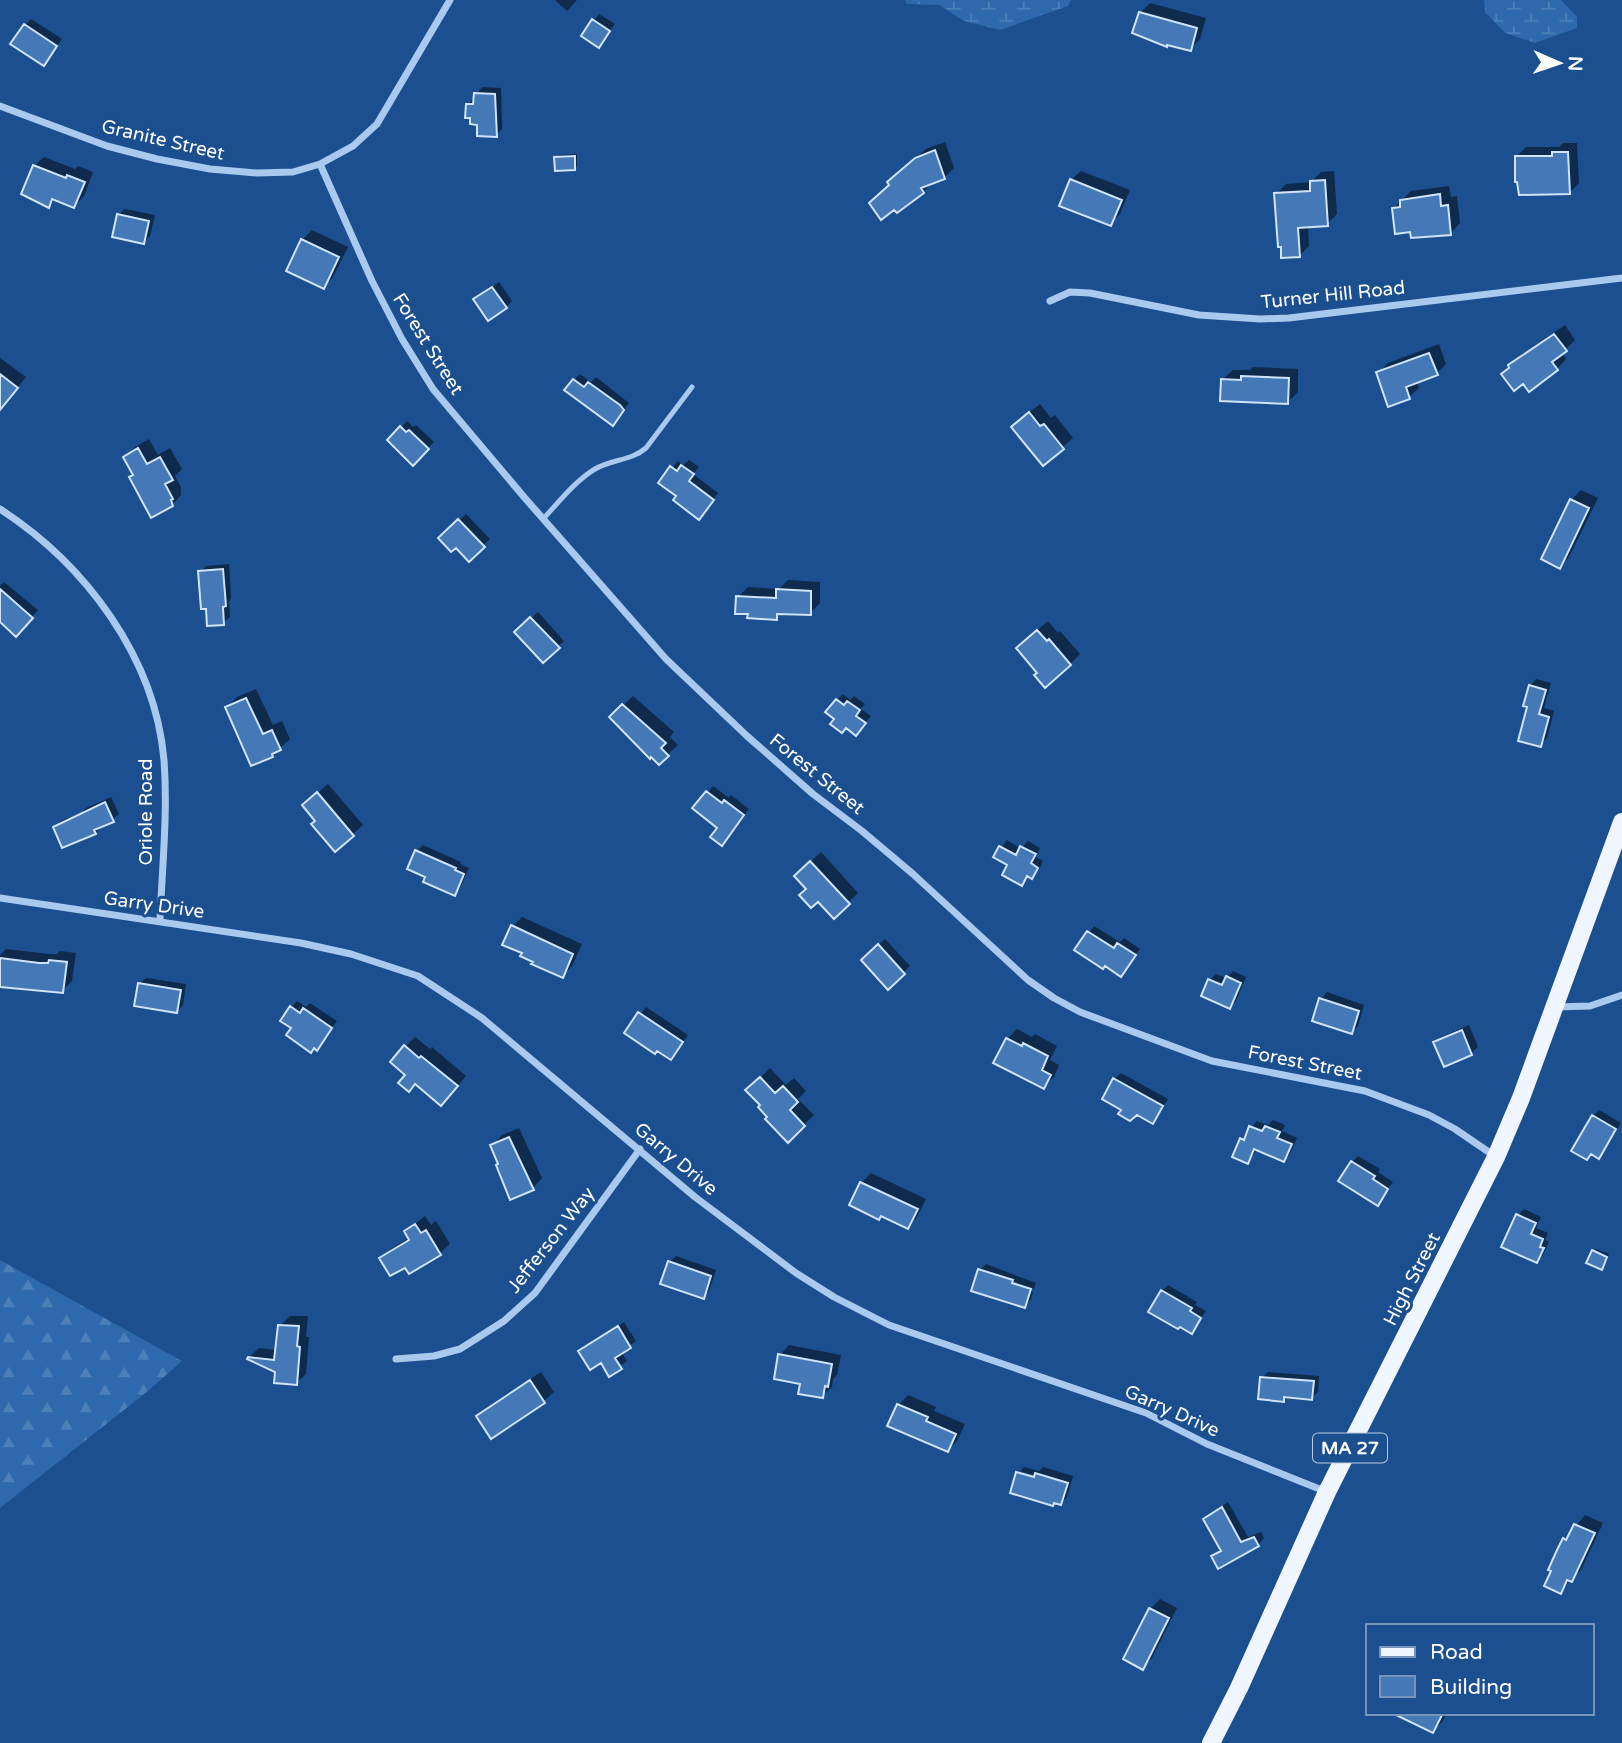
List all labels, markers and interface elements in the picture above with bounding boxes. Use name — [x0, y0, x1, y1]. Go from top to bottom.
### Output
north arrow — [1524, 28, 1594, 98]
text: N — [1564, 56, 1586, 72]
street label: Granite Street — [99, 115, 227, 165]
street label: Turner Hill Road — [1260, 276, 1406, 314]
street label: Forest Street — [388, 289, 468, 399]
street label: Forest Street — [765, 729, 869, 819]
street label: Oriole Road — [135, 759, 157, 866]
street label: Garry Drive — [102, 887, 206, 923]
street label: Forest Street — [1246, 1041, 1364, 1085]
street label: Garry Drive — [630, 1118, 722, 1200]
street label: Jefferson Way — [503, 1183, 599, 1297]
street label: High Street — [1379, 1229, 1445, 1329]
street label: Garry Drive — [1121, 1380, 1223, 1442]
road number: MA 27 — [1313, 1434, 1387, 1462]
legend — [1366, 1624, 1594, 1715]
text: Road — [1430, 1640, 1483, 1665]
text: Building — [1430, 1675, 1512, 1700]

